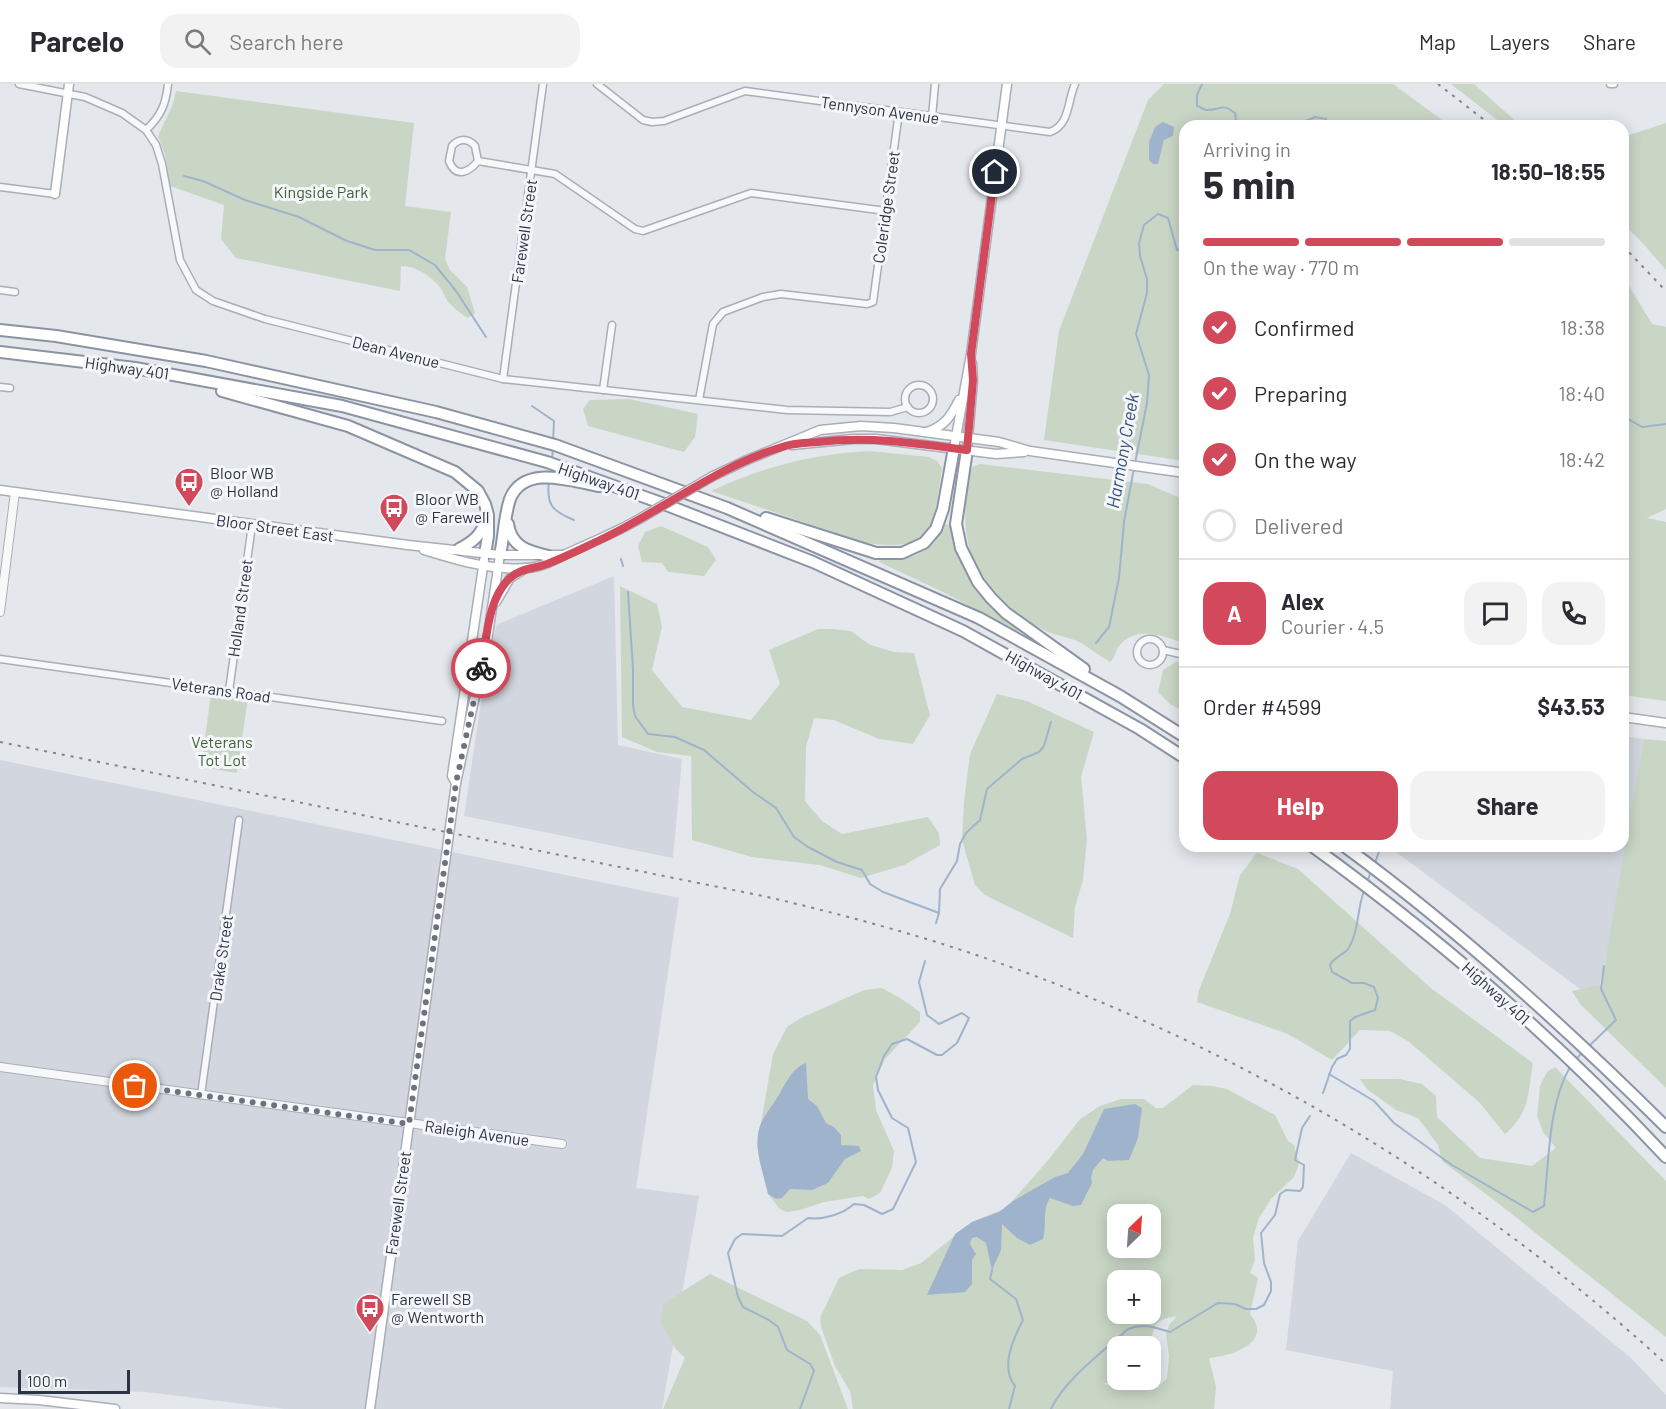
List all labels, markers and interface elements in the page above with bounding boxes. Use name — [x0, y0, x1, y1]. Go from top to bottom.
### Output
search box — [160, 14, 580, 68]
text: Parcelo — [30, 24, 124, 58]
icon: search — [181, 25, 214, 58]
text: Search here — [229, 28, 344, 54]
text: Map — [1419, 29, 1456, 54]
text: Layers — [1489, 29, 1550, 54]
text: Share — [1583, 29, 1636, 54]
street label: Tennyson Avenue — [820, 92, 941, 127]
text: Arriving in — [1203, 137, 1291, 161]
pin — [969, 146, 1020, 197]
street label: Coleridge Street — [868, 150, 903, 264]
icon: home — [978, 155, 1011, 188]
text: 18:50–18:55 — [1491, 158, 1605, 184]
text: 5 min — [1203, 160, 1296, 207]
street label: Farewell Street — [507, 178, 540, 284]
park label: Kingside Park — [274, 182, 368, 201]
text: On the way · 770 m — [1203, 255, 1359, 279]
icon: check — [1203, 311, 1236, 344]
text: Confirmed — [1254, 314, 1354, 340]
text: 18:38 — [1560, 315, 1605, 339]
street label: Dean Avenue — [351, 332, 442, 372]
street label: Highway 401 — [84, 352, 170, 383]
icon: check — [1203, 377, 1236, 410]
text: Preparing — [1254, 380, 1347, 406]
text: 18:40 — [1558, 381, 1605, 405]
water label: Harmony Creek — [1101, 391, 1143, 510]
icon: check — [1203, 443, 1236, 476]
text: On the way — [1254, 446, 1357, 472]
text: 18:42 — [1559, 447, 1605, 471]
street label: Highway 401 — [556, 458, 642, 503]
place label: Bloor WB @ Holland — [210, 463, 278, 500]
bus stop icon: Bloor WB @ Holland — [173, 466, 205, 508]
place label: Bloor WB @ Farewell — [415, 489, 489, 526]
bus stop icon: Bloor WB @ Farewell — [378, 492, 410, 534]
street label: Bloor Street East — [215, 510, 335, 545]
text: Delivered — [1254, 512, 1343, 538]
street label: Holland Street — [223, 558, 256, 658]
button: chat — [1464, 582, 1527, 645]
button: phone — [1542, 582, 1605, 645]
text: Alex — [1281, 588, 1324, 614]
text: A — [1227, 600, 1242, 626]
text: Courier · 4.5 — [1281, 614, 1384, 638]
courier — [451, 638, 511, 698]
street label: Highway 401 — [1003, 646, 1086, 703]
icon: bike — [465, 652, 498, 685]
street label: Veterans Road — [170, 673, 272, 706]
text: Order #4599 — [1203, 693, 1322, 719]
text: $43.53 — [1538, 693, 1605, 719]
park label: Veterans Tot Lot — [191, 732, 253, 769]
button: Help — [1203, 771, 1398, 840]
button: Share — [1410, 771, 1605, 840]
street label: Drake Street — [205, 914, 236, 1002]
street label: Highway 401 — [1459, 957, 1534, 1028]
pin — [109, 1060, 160, 1111]
icon: bag — [118, 1069, 151, 1102]
street label: Raleigh Avenue — [424, 1116, 531, 1149]
street label: Farewell Street — [381, 1150, 414, 1256]
north arrow — [1107, 1204, 1161, 1258]
map controls — [1107, 1204, 1161, 1390]
button: + — [1107, 1270, 1161, 1324]
place label: Farewell SB @ Wentworth — [391, 1289, 484, 1326]
bus stop icon: Farewell SB @ Wentworth — [354, 1292, 386, 1334]
button: − — [1107, 1336, 1161, 1390]
scale bar — [18, 1367, 130, 1394]
text: 100 m — [27, 1371, 67, 1390]

